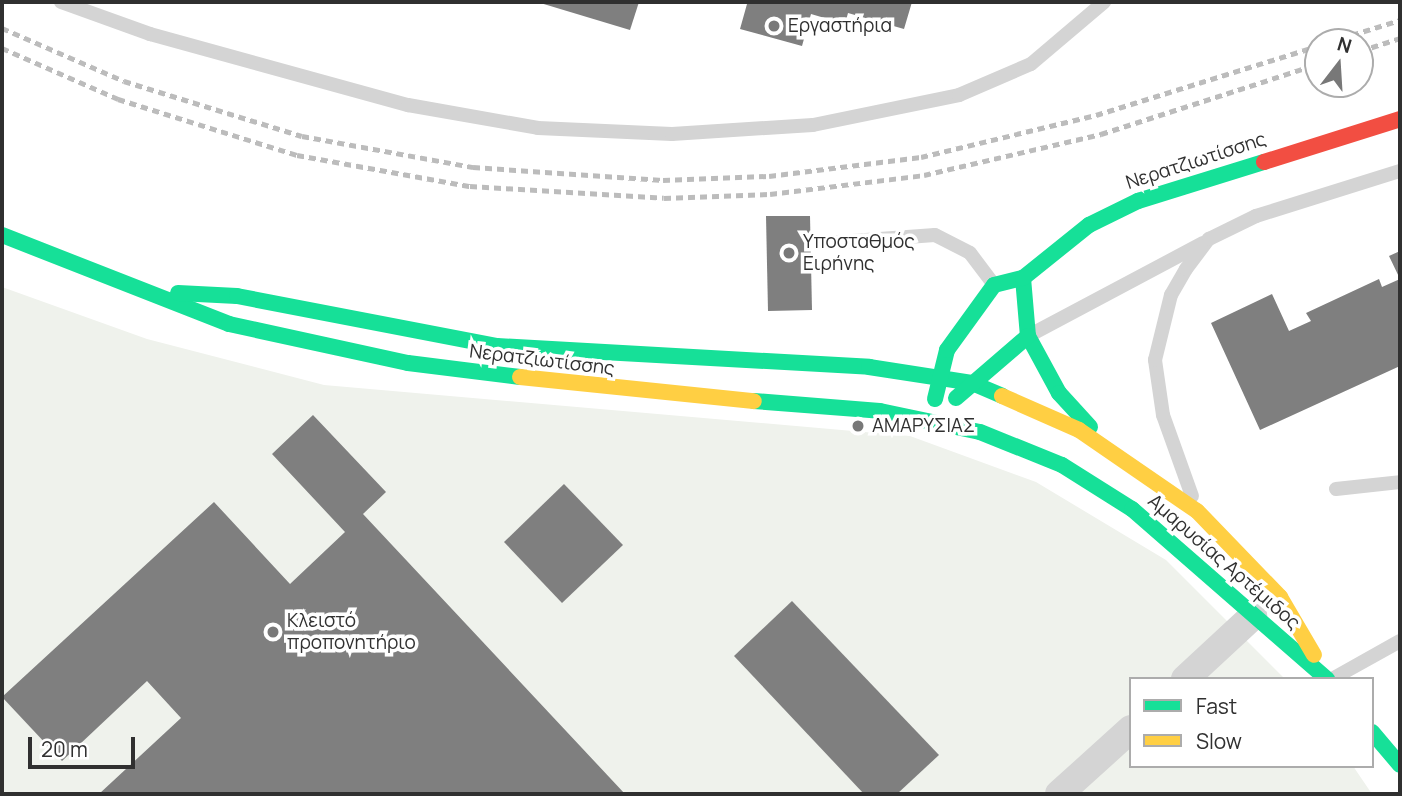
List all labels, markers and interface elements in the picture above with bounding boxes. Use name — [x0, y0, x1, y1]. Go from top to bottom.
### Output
place label: Εργαστήρια — [788, 15, 892, 37]
marker: Εργαστήρια — [766, 18, 782, 34]
north arrow — [1304, 28, 1374, 98]
text: N — [1334, 30, 1355, 59]
street label: Νερατζιωτίσσης — [1123, 128, 1269, 194]
place label: Υποσταθμός Ειρήνης — [803, 231, 915, 275]
marker: Υποσταθμός Ειρήνης — [781, 245, 797, 261]
street label: Νερατζιωτίσσης — [468, 340, 616, 380]
place label: ΑΜΑΡΥΣΙΑΣ — [872, 415, 975, 437]
marker: ΑΜΑΡΥΣΙΑΣ — [850, 418, 866, 434]
street label: Αμαρυσίας Αρτέμιδος — [1143, 490, 1305, 634]
place label: Κλειστό προπονητήριο — [287, 610, 416, 654]
marker: Κλειστό προπονητήριο — [265, 624, 281, 640]
legend — [1129, 677, 1374, 768]
text: Fast — [1196, 692, 1237, 720]
scale bar — [32, 722, 138, 766]
text: Slow — [1196, 727, 1242, 755]
text: 20 m — [41, 735, 88, 763]

